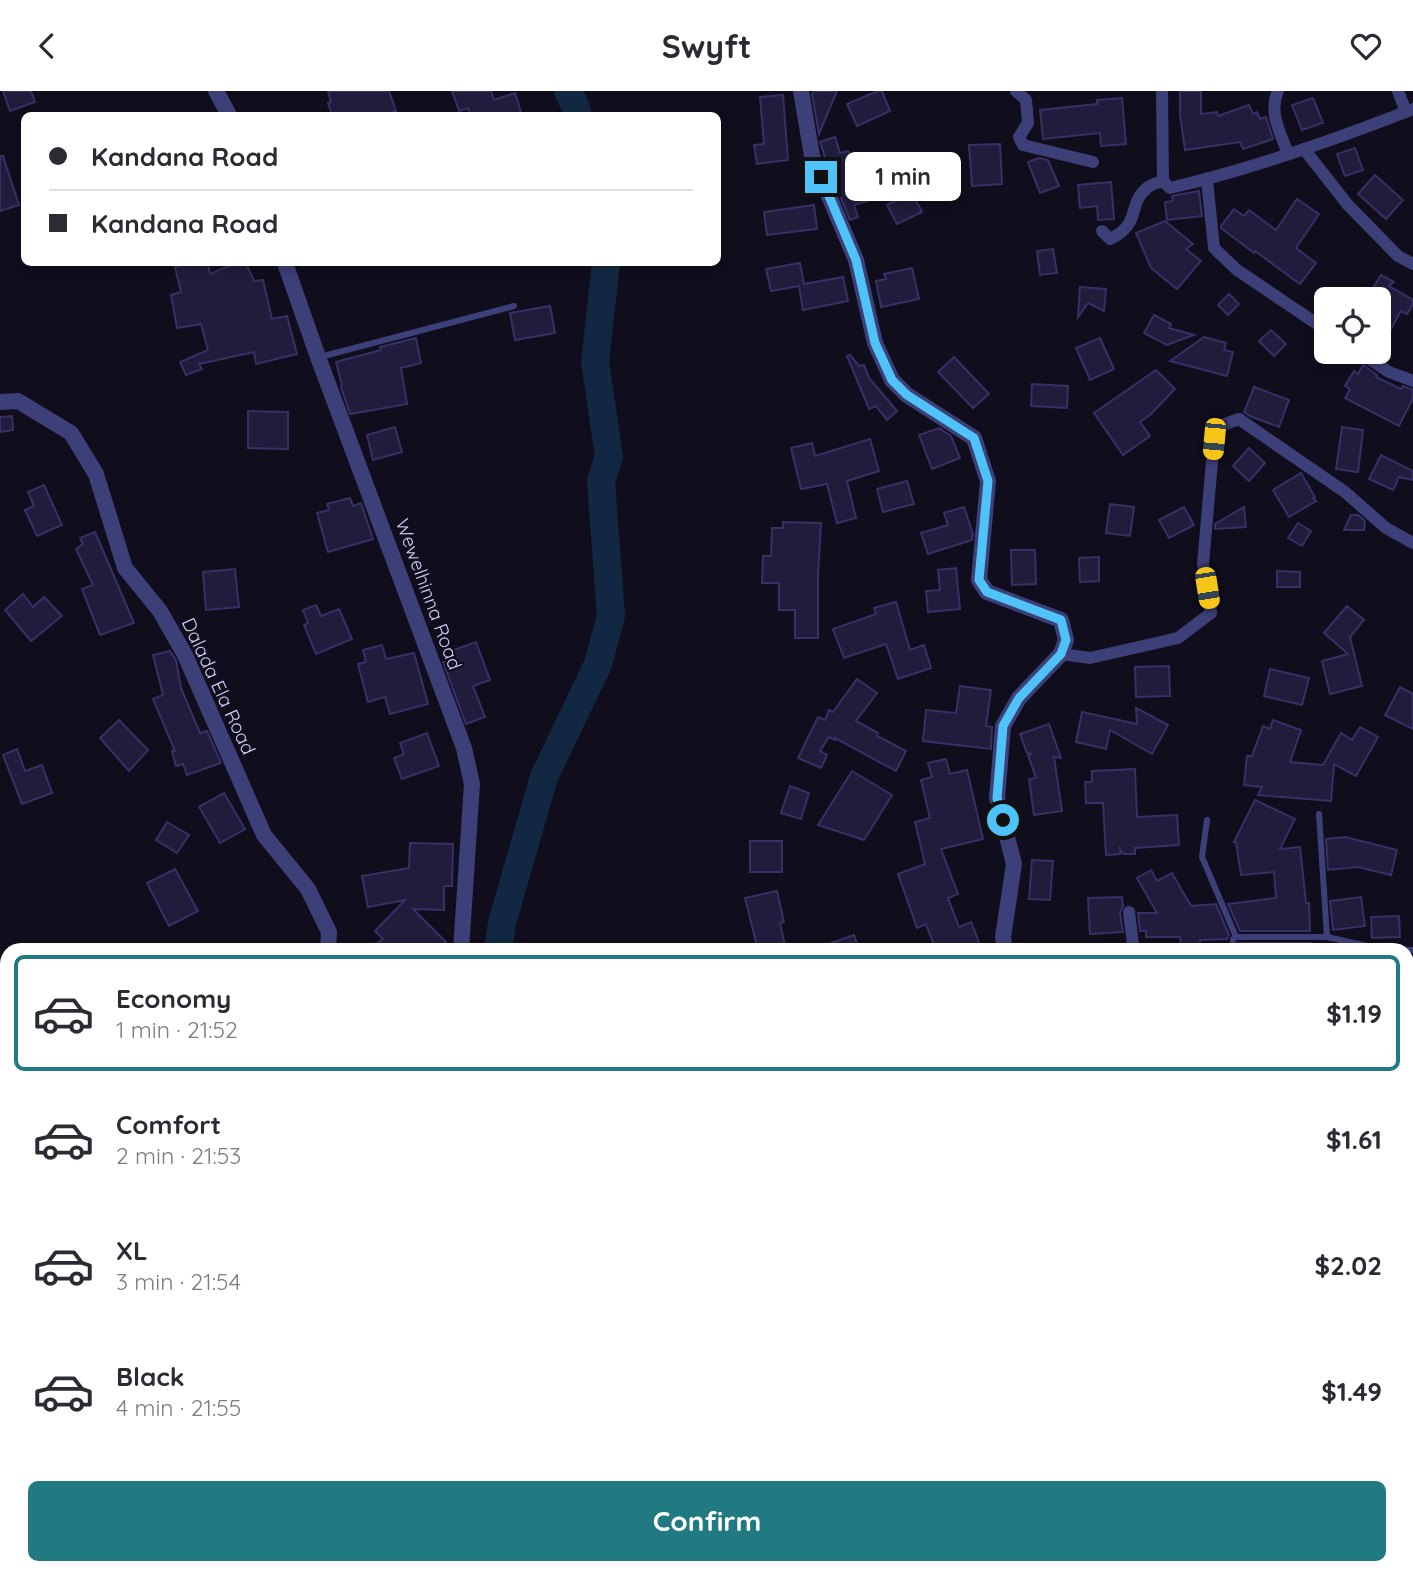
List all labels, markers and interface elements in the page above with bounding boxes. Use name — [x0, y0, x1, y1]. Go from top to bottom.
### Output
text: Swyft — [662, 26, 751, 66]
icon: back — [28, 27, 66, 65]
icon: heart — [1347, 27, 1385, 65]
text: Kandana Road — [91, 140, 278, 173]
callout: 1 min — [846, 153, 961, 201]
route end — [805, 161, 837, 193]
text: 1 min — [875, 162, 931, 191]
text: Kandana Road — [91, 207, 278, 240]
map controls — [1314, 287, 1391, 364]
button: locate — [1314, 287, 1391, 364]
car — [1202, 417, 1227, 461]
street label: Wewelhinna Road — [391, 515, 467, 673]
car — [1194, 566, 1221, 610]
street label: Dalada Ela Road — [177, 614, 261, 758]
route start — [987, 804, 1019, 836]
icon: car — [32, 982, 95, 1045]
text: Economy — [116, 982, 231, 1015]
text: $1.19 — [1326, 997, 1382, 1030]
text: 1 min · 21:52 — [116, 1015, 238, 1044]
icon: car — [32, 1108, 95, 1171]
text: Comfort — [116, 1108, 221, 1141]
text: $1.61 — [1326, 1123, 1382, 1156]
text: 2 min · 21:53 — [116, 1141, 241, 1170]
icon: car — [32, 1234, 95, 1297]
text: XL — [116, 1234, 148, 1267]
text: $2.02 — [1314, 1249, 1382, 1282]
text: 3 min · 21:54 — [116, 1267, 241, 1296]
icon: car — [32, 1360, 95, 1423]
text: Black — [116, 1360, 185, 1393]
text: $1.49 — [1321, 1375, 1382, 1408]
text: 4 min · 21:55 — [116, 1393, 241, 1422]
button: Confirm — [28, 1481, 1386, 1561]

